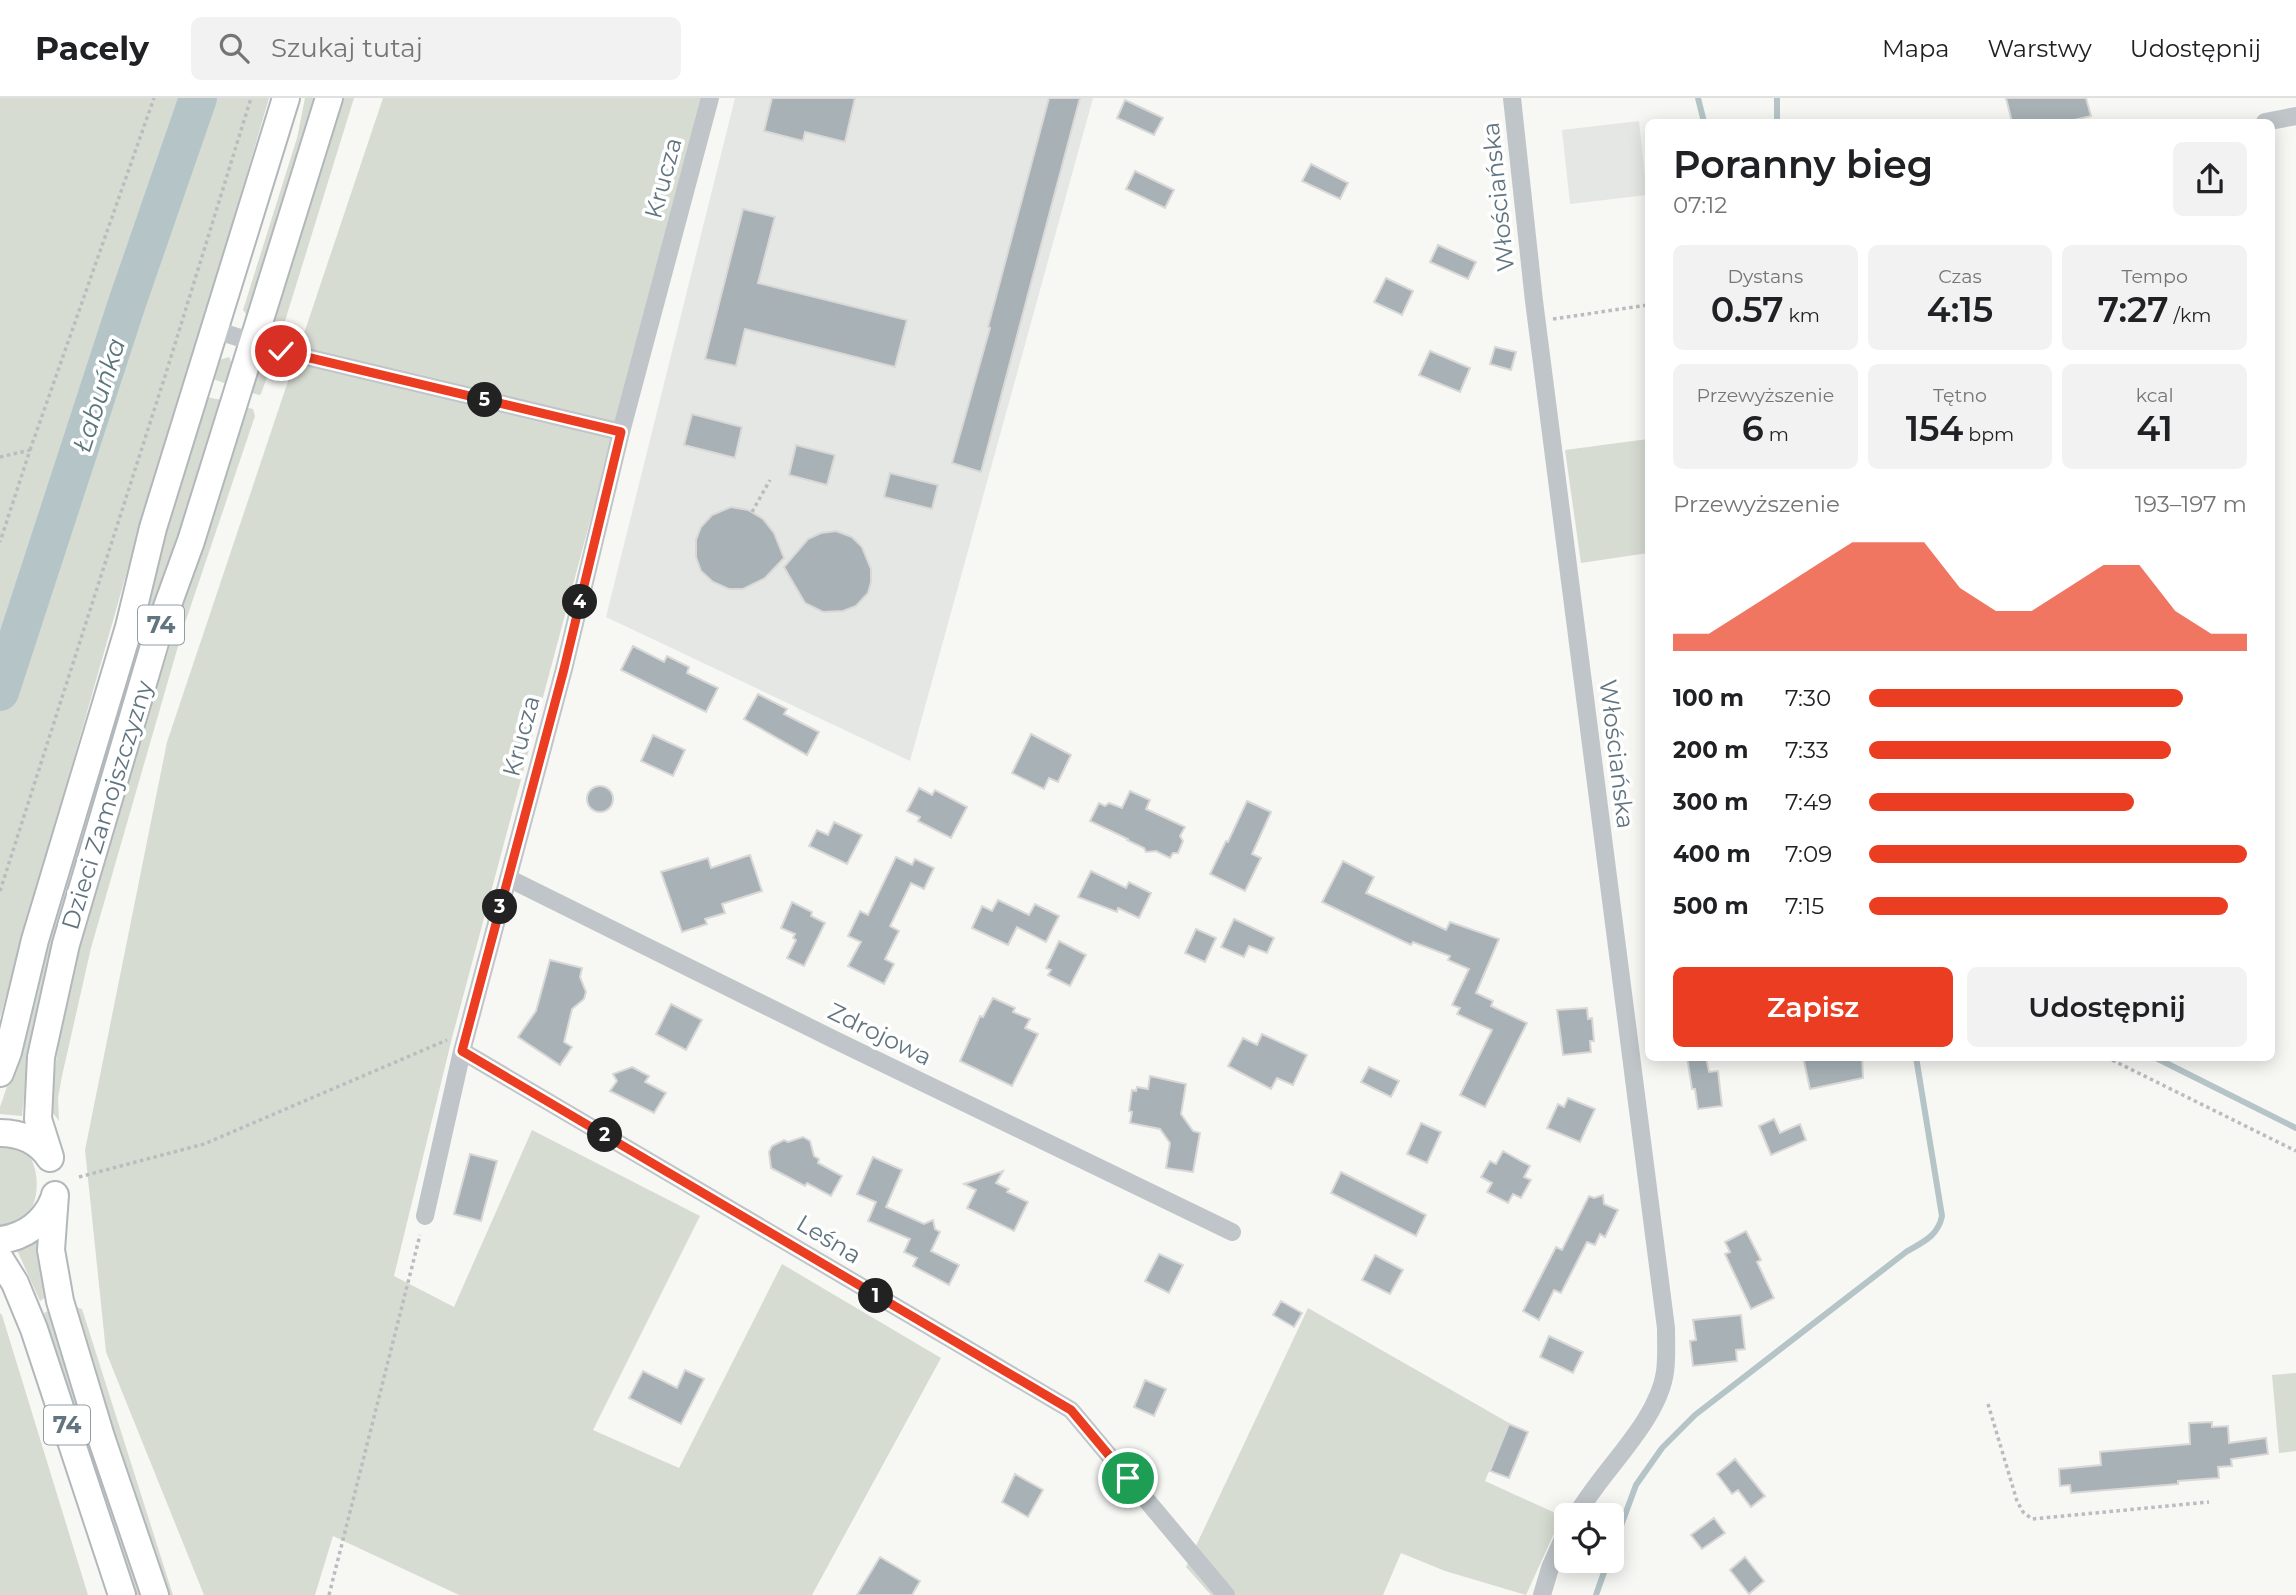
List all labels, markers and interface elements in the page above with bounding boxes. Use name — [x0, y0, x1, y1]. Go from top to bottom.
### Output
search box — [191, 17, 681, 80]
text: Pacely — [35, 28, 149, 68]
icon: search — [215, 29, 253, 67]
text: Szukaj tutaj — [271, 32, 423, 64]
text: Mapa — [1882, 34, 1949, 63]
text: Warstwy — [1987, 34, 2092, 63]
text: Udostępnij — [2130, 34, 2261, 63]
street label: Włościańska — [1476, 121, 1520, 273]
street label: Krucza — [638, 134, 688, 222]
text: Poranny bieg — [1673, 141, 1933, 188]
button: share — [2173, 142, 2247, 216]
text: 07:12 — [1673, 191, 1727, 219]
text: Dystans — [1727, 265, 1803, 288]
text: Czas — [1938, 265, 1982, 288]
text: Tempo — [2122, 265, 2188, 288]
text: 0.57 — [1711, 288, 1784, 331]
text: 4:15 — [1927, 288, 1993, 331]
text: 7:27 — [2098, 288, 2169, 331]
text: km — [1784, 304, 1820, 327]
text: /km — [2169, 304, 2211, 327]
pin — [251, 321, 311, 381]
icon: check — [262, 332, 300, 370]
water label: Łabuńka — [66, 334, 132, 456]
pin: 5 — [468, 382, 503, 418]
text: Przewyższenie — [1696, 384, 1834, 407]
text: Tętno — [1933, 384, 1987, 407]
text: kcal — [2136, 384, 2174, 407]
text: 5 — [479, 388, 490, 411]
text: 6 — [1742, 407, 1764, 450]
text: 154 — [1906, 407, 1963, 450]
text: 41 — [2137, 407, 2173, 450]
text: m — [1764, 423, 1789, 446]
text: bpm — [1963, 423, 2014, 446]
text: Przewyższenie — [1673, 490, 1840, 518]
text: 193–197 m — [2135, 490, 2247, 518]
pin: 4 — [562, 584, 598, 620]
text: 4 — [573, 590, 586, 613]
road number: 74 — [138, 606, 184, 645]
street label: Dzieci Zamojszczyzny — [55, 677, 159, 933]
street label: Włościańska — [1593, 678, 1641, 830]
text: 100 m — [1673, 684, 1744, 712]
text: 7:30 — [1785, 684, 1831, 712]
street label: Krucza — [496, 692, 546, 780]
text: 200 m — [1673, 736, 1748, 764]
text: 7:33 — [1785, 736, 1829, 764]
text: 300 m — [1673, 788, 1749, 816]
text: 7:49 — [1785, 788, 1832, 816]
text: 400 m — [1673, 840, 1751, 868]
text: 7:09 — [1785, 840, 1832, 868]
pin: 3 — [482, 890, 518, 924]
text: 500 m — [1673, 892, 1749, 920]
text: 7:15 — [1785, 892, 1824, 920]
text: 3 — [494, 895, 505, 918]
button: Zapisz — [1673, 967, 1953, 1047]
button: Udostępnij — [1967, 967, 2247, 1047]
street label: Zdrojowa — [823, 996, 937, 1072]
pin: 2 — [588, 1118, 622, 1152]
text: 2 — [599, 1123, 610, 1146]
street label: Leśna — [791, 1208, 867, 1270]
pin: 1 — [858, 1278, 894, 1314]
text: 1 — [872, 1284, 879, 1307]
road number: 74 — [44, 1406, 90, 1444]
pin — [1098, 1448, 1158, 1508]
icon: arrive — [1109, 1459, 1147, 1497]
map controls — [1554, 1503, 1624, 1573]
button: locate — [1554, 1503, 1624, 1573]

